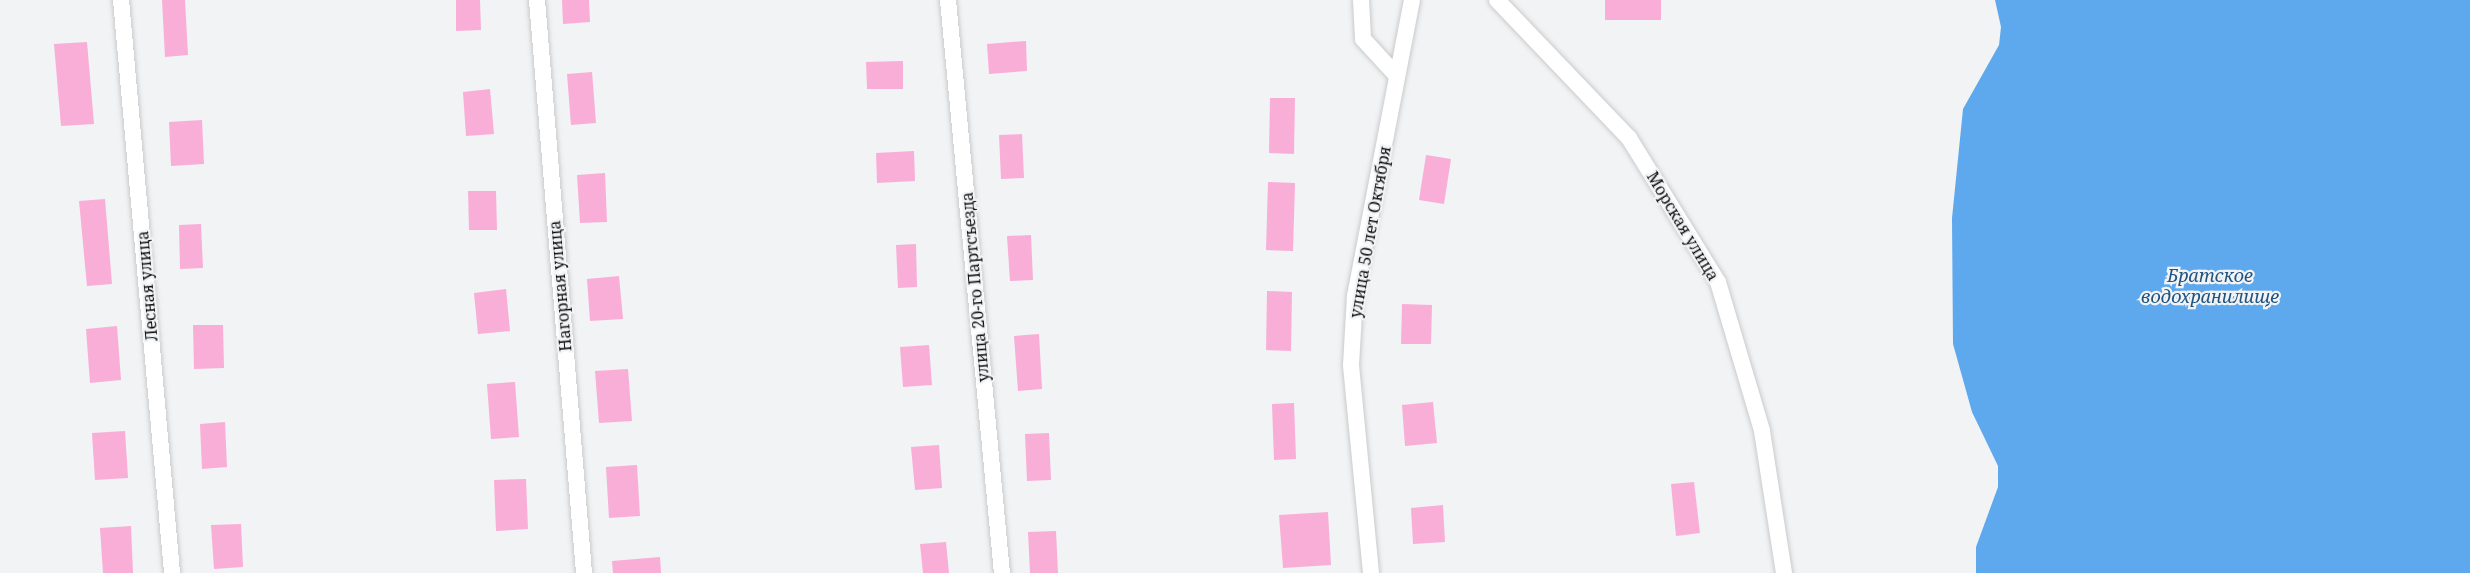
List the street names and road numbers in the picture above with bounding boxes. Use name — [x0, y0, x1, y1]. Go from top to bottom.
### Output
street label: улица 50 лет Октября — [1345, 145, 1395, 319]
street label: Морская улица — [1643, 168, 1723, 284]
street label: улица 20-го Партсъезда — [957, 191, 993, 383]
street label: Нагорная улица — [545, 220, 575, 352]
street label: Лесная улица — [133, 230, 161, 342]

